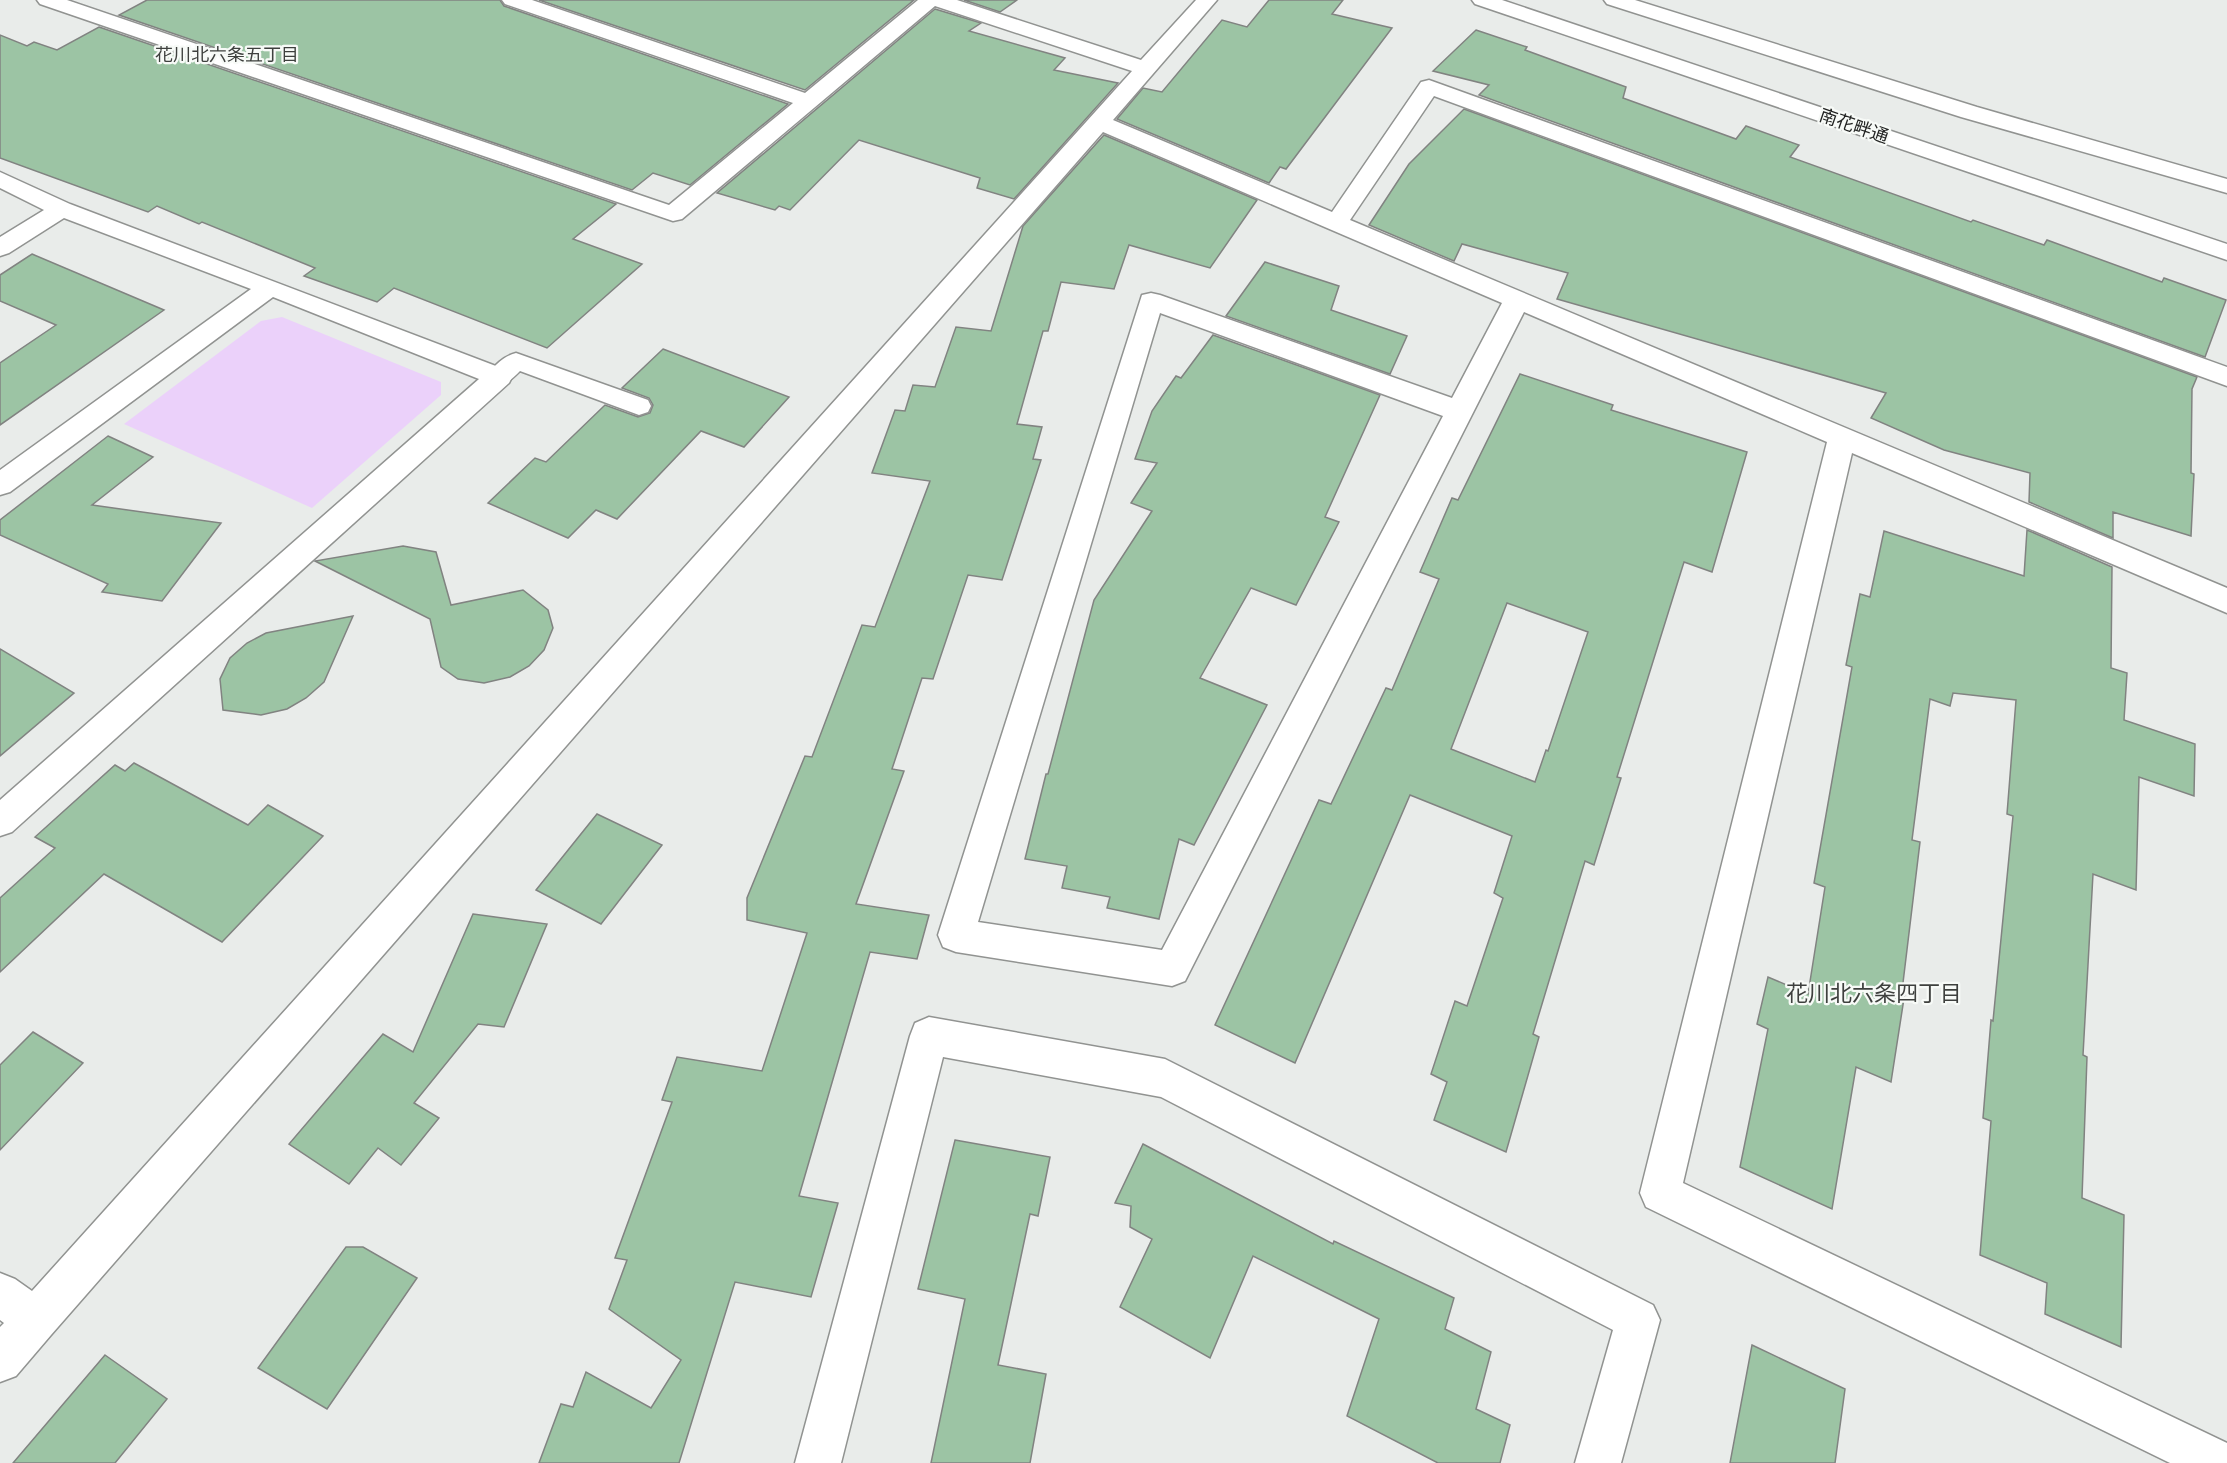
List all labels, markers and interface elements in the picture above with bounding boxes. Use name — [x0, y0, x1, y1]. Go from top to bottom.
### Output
district label: 花川北六条五丁目 — [155, 45, 299, 65]
street label: 南花畔通 — [1817, 105, 1891, 147]
district label: 花川北六条四丁目 — [1786, 981, 1962, 1006]

